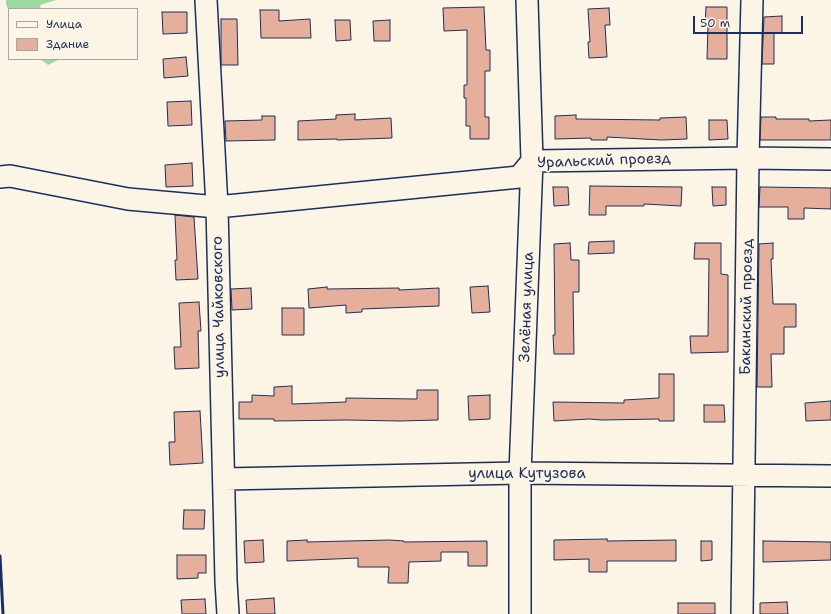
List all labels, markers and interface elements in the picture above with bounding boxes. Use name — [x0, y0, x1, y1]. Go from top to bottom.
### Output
legend — [8, 8, 138, 60]
scale bar — [695, 8, 805, 34]
text: 50 m — [700, 15, 730, 31]
text: Улица — [46, 16, 82, 32]
text: Здание — [46, 36, 89, 52]
street label: Уральский проезд — [537, 150, 671, 172]
street label: улица Чайковского — [209, 236, 229, 378]
street label: Бакинский проезд — [737, 239, 757, 375]
street label: Зелёная улица — [516, 251, 538, 363]
street label: улица Кутузова — [468, 465, 586, 483]

